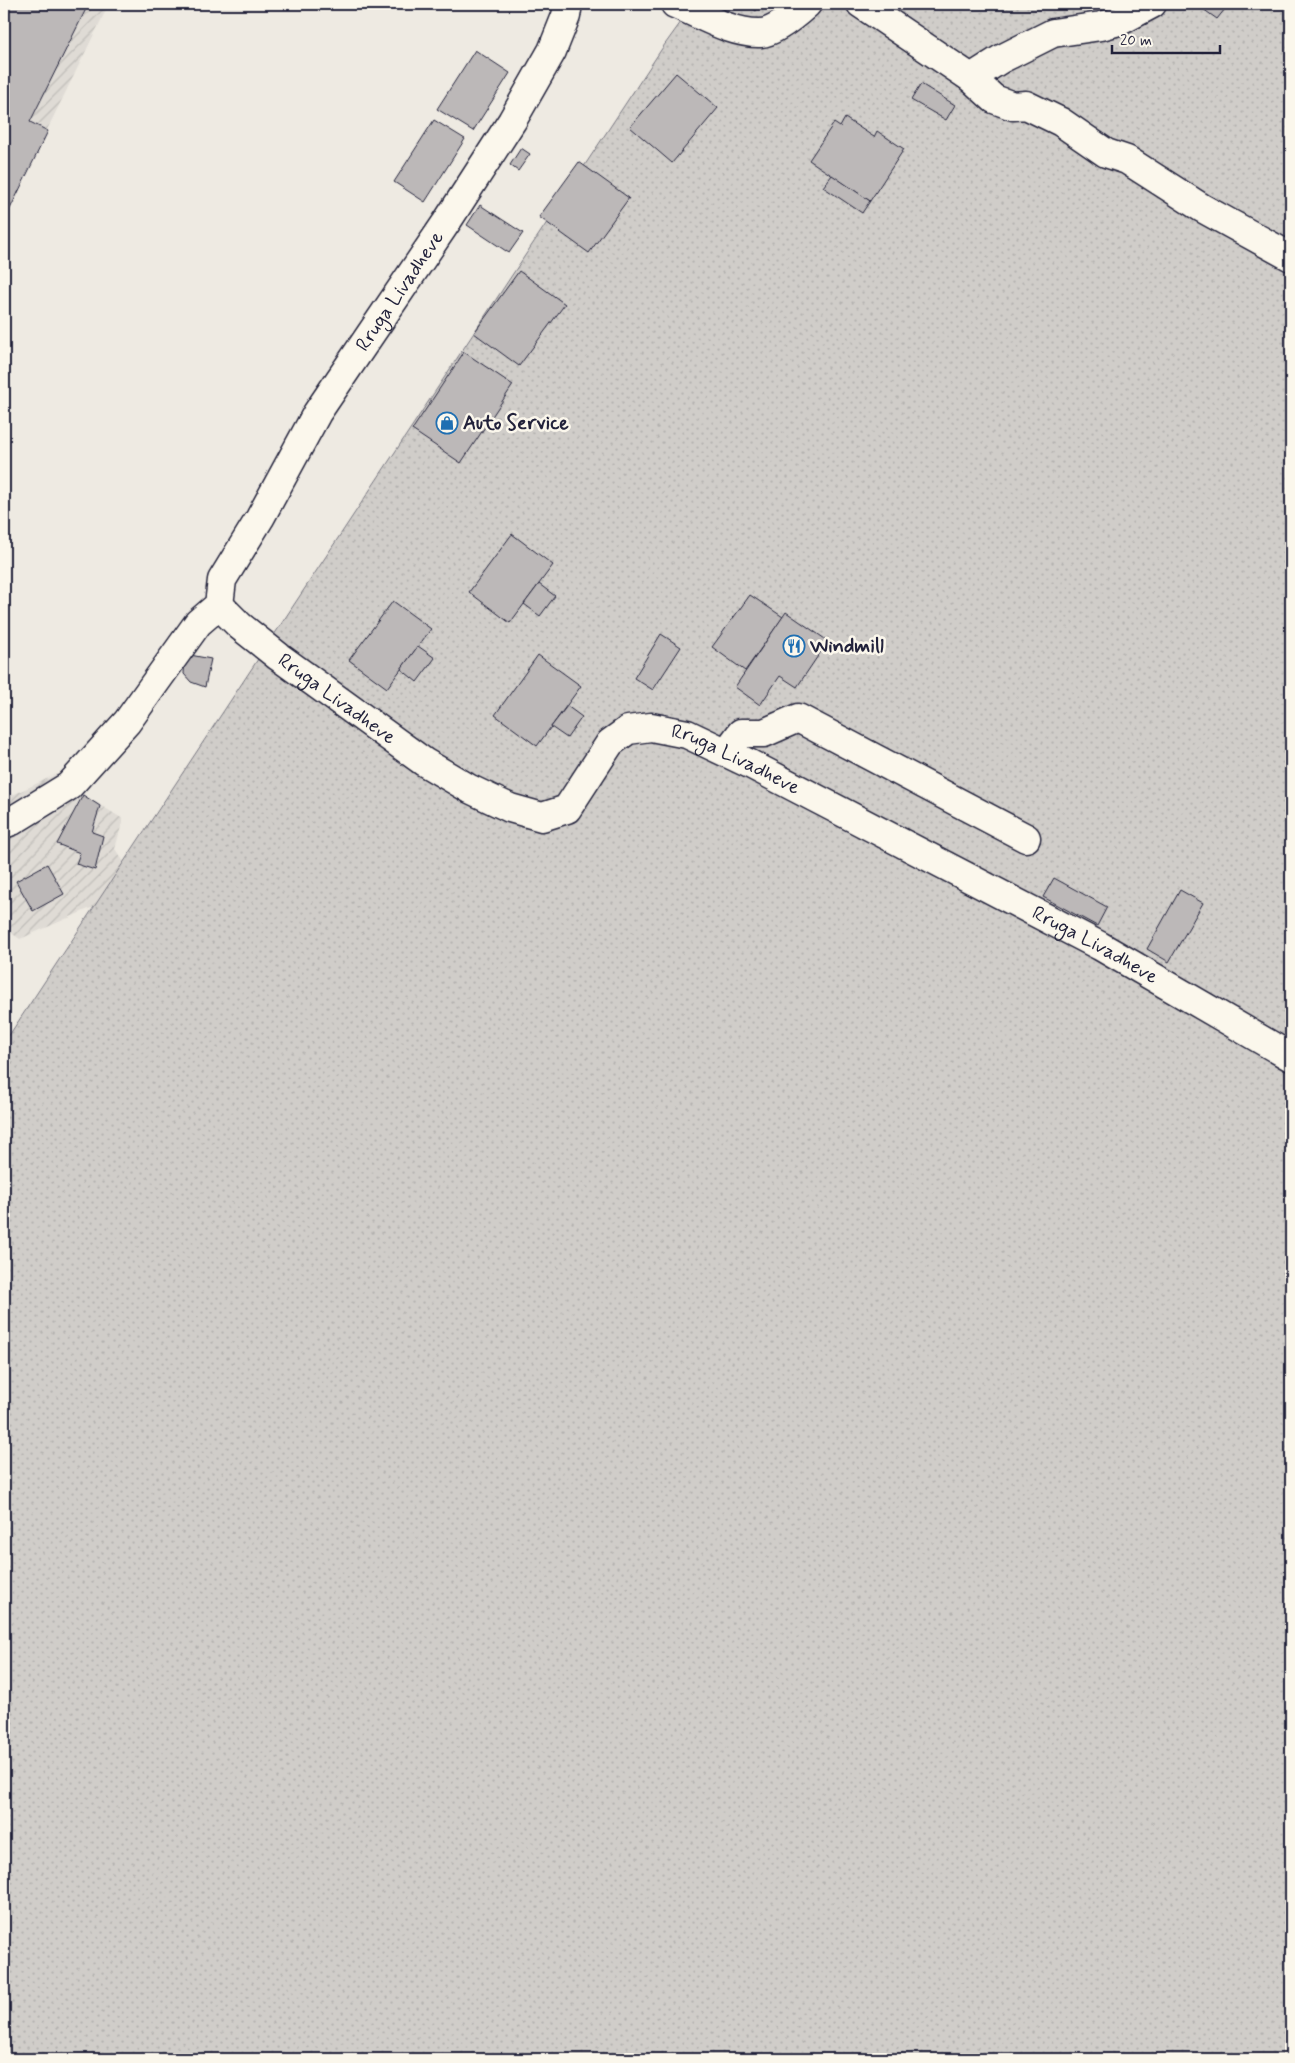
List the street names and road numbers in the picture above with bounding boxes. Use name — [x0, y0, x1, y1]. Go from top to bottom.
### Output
street label: Rruga Livadheve — [349, 226, 450, 357]
street label: Rruga Livadheve — [272, 647, 402, 751]
street label: Rruga Livadheve — [669, 718, 805, 801]
street label: Rruga Livadheve — [1027, 900, 1163, 990]

